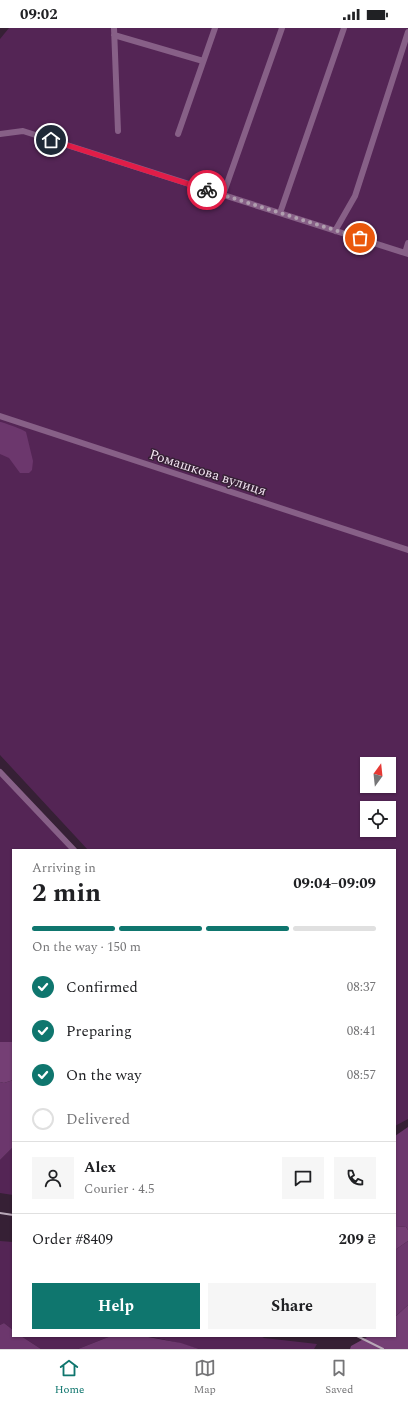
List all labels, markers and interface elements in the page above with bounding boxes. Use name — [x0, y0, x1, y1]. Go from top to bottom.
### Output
text: 09:02 — [20, 3, 58, 26]
pin — [34, 123, 68, 157]
icon: home — [40, 129, 62, 151]
courier — [187, 170, 227, 210]
icon: bike — [196, 179, 218, 201]
pin — [343, 221, 377, 255]
icon: bag — [349, 227, 371, 249]
street label: Ромашкова вулиця — [147, 444, 269, 501]
north arrow — [360, 757, 396, 793]
map controls — [360, 757, 396, 837]
button: locate — [360, 801, 396, 837]
text: Arriving in — [32, 858, 96, 878]
text: 09:04–09:09 — [293, 872, 376, 895]
text: 2 min — [32, 873, 101, 913]
text: On the way · 150 m — [32, 937, 141, 957]
icon: check — [32, 976, 54, 998]
text: Confirmed — [66, 976, 138, 999]
text: 08:37 — [347, 977, 376, 997]
icon: check — [32, 1020, 54, 1042]
text: Preparing — [66, 1020, 132, 1043]
text: 08:41 — [347, 1021, 376, 1041]
icon: check — [32, 1064, 54, 1086]
text: On the way — [66, 1064, 141, 1087]
text: 08:57 — [347, 1065, 376, 1085]
text: Delivered — [66, 1108, 130, 1131]
text: Alex — [84, 1156, 116, 1179]
button: person — [32, 1157, 74, 1199]
button: chat — [282, 1157, 324, 1199]
button: phone — [334, 1157, 376, 1199]
text: Courier · 4.5 — [84, 1179, 154, 1199]
text: Order #8409 — [32, 1228, 113, 1251]
text: 209 ₴ — [339, 1228, 376, 1251]
button: Help — [32, 1283, 200, 1329]
button: Share — [208, 1283, 376, 1329]
tab: Home — [55, 1357, 84, 1398]
tab: Map — [194, 1357, 216, 1398]
tab: Saved — [325, 1357, 353, 1398]

